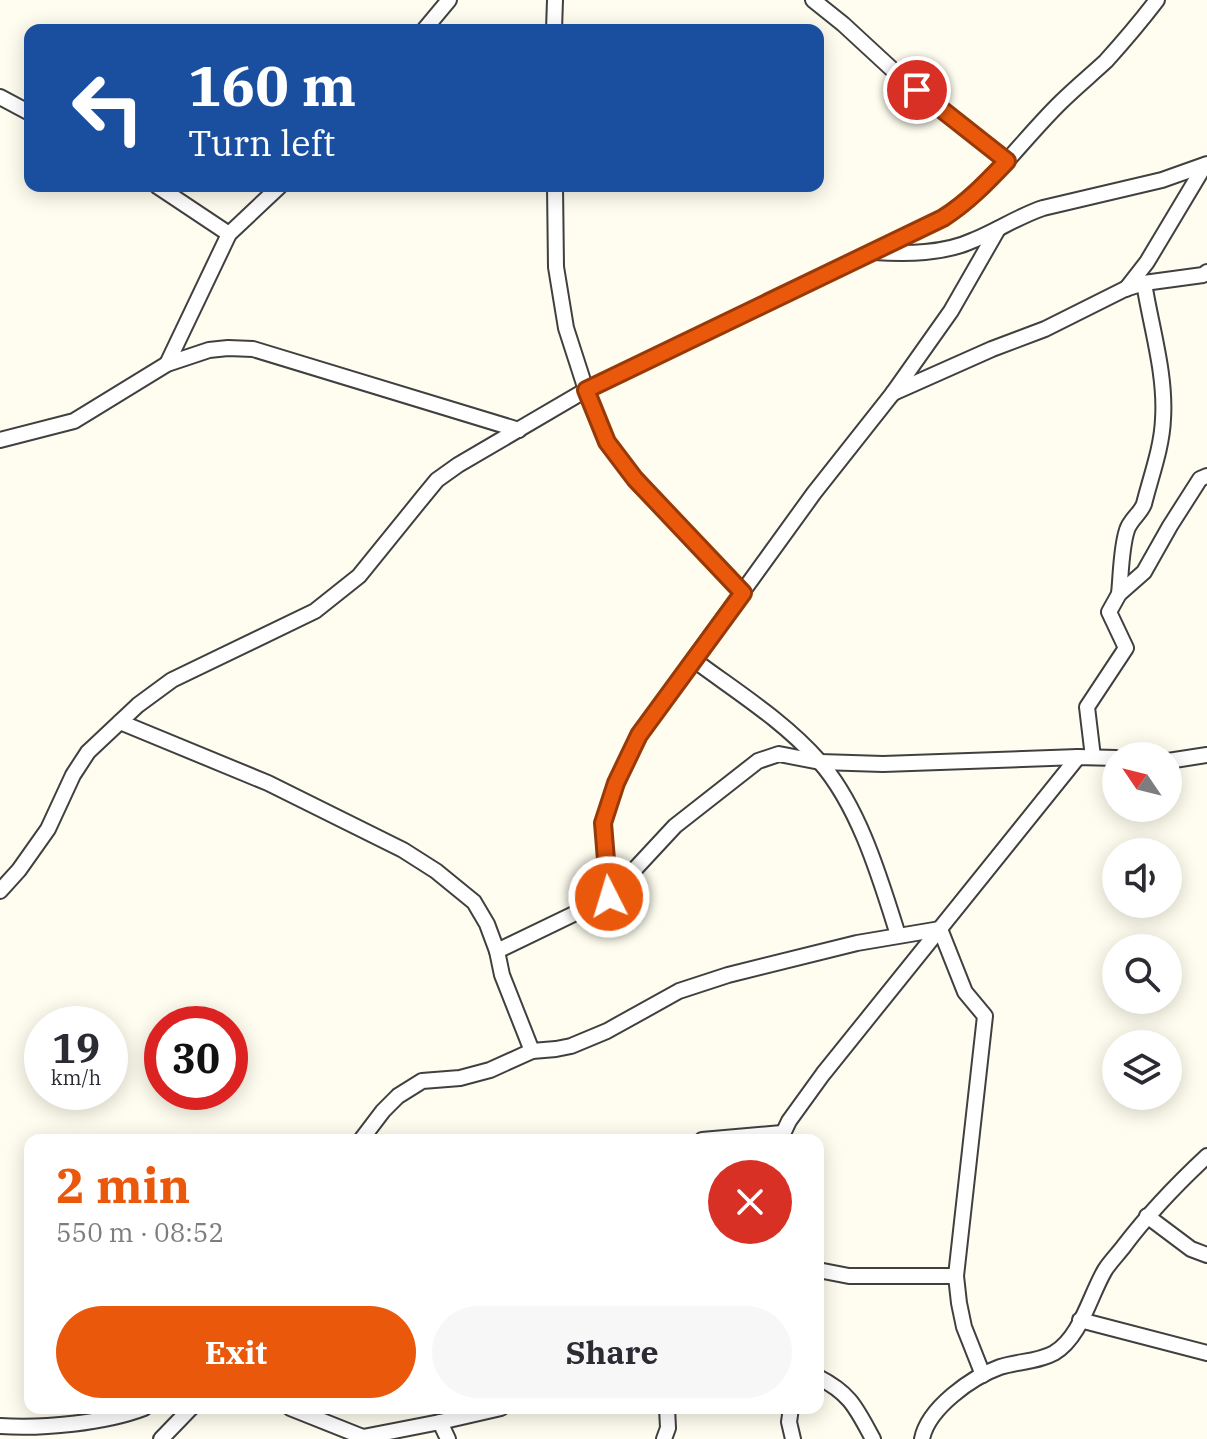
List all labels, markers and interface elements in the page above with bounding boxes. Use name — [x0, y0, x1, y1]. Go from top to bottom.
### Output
text: 160 m — [188, 49, 356, 121]
icon: left — [56, 56, 160, 160]
pin — [883, 56, 951, 124]
icon: arrive — [895, 68, 939, 112]
text: Turn left — [188, 119, 335, 166]
north arrow — [1102, 742, 1182, 822]
map controls — [1102, 742, 1182, 1110]
button: sound — [1102, 838, 1182, 918]
position arrow — [567, 855, 651, 939]
button: search — [1102, 934, 1182, 1014]
speed limit sign: 30 — [144, 1006, 248, 1110]
text: 19 — [52, 1022, 100, 1074]
button: layers — [1102, 1030, 1182, 1110]
text: km/h — [51, 1064, 101, 1091]
text: 2 min — [56, 1154, 190, 1216]
button: close — [708, 1160, 792, 1244]
text: 550 m · 08:52 — [56, 1215, 224, 1249]
button: Exit — [56, 1306, 416, 1398]
button: Share — [432, 1306, 792, 1398]

